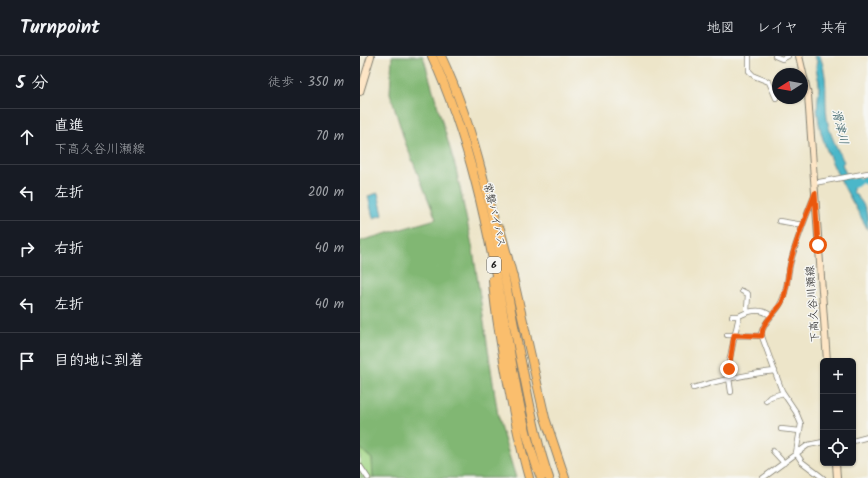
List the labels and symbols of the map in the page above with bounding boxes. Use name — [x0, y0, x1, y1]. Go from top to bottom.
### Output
north arrow — [772, 68, 808, 104]
water label: 滑津川 — [827, 107, 853, 147]
street label: 常磐バイパス — [478, 181, 510, 249]
route start — [809, 236, 827, 254]
road number: 6 — [487, 257, 501, 273]
street label: 下高久谷川瀬線 — [801, 265, 825, 343]
route end — [720, 360, 738, 378]

